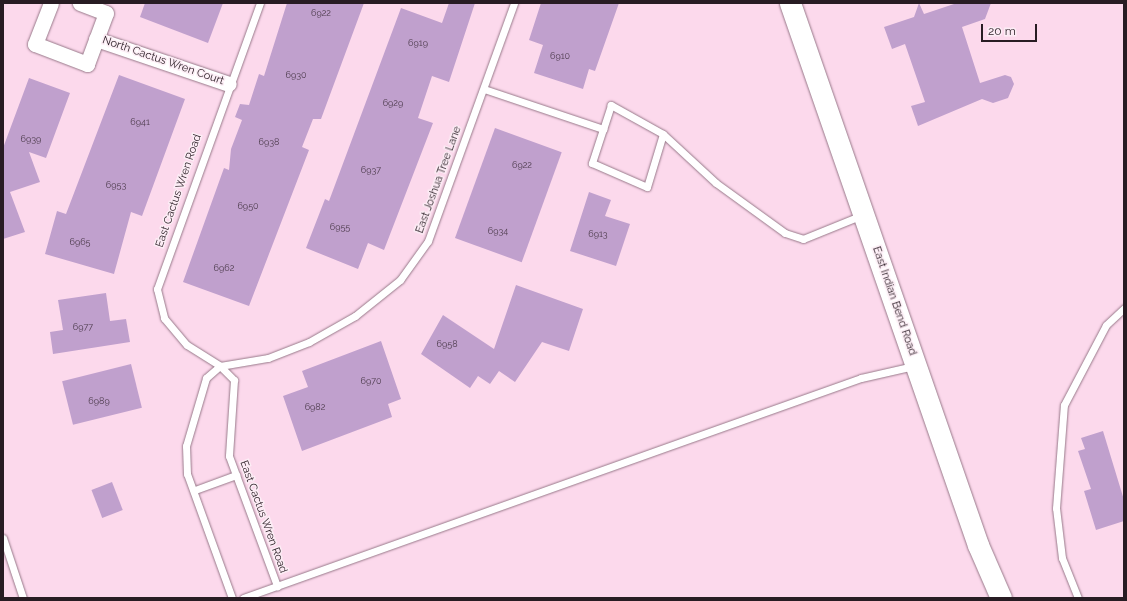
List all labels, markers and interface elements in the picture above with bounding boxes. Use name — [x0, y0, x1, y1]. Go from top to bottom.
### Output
house number: 6922 — [311, 8, 331, 18]
scale bar — [983, 16, 1039, 42]
text: 20 m — [988, 24, 1016, 38]
street label: North Cactus Wren Court — [100, 34, 226, 88]
house number: 6919 — [408, 38, 428, 48]
house number: 6910 — [550, 51, 570, 61]
house number: 6930 — [285, 70, 307, 80]
house number: 6929 — [383, 98, 403, 108]
house number: 6941 — [130, 117, 150, 127]
street label: East Joshua Tree Lane — [413, 124, 465, 236]
street label: East Cactus Wren Road — [153, 133, 205, 249]
house number: 6939 — [21, 134, 41, 144]
house number: 6938 — [259, 137, 279, 147]
house number: 6922 — [512, 160, 532, 170]
house number: 6937 — [361, 165, 381, 175]
house number: 6953 — [106, 180, 126, 190]
house number: 6950 — [237, 201, 259, 211]
house number: 6955 — [330, 222, 350, 232]
house number: 6934 — [488, 226, 508, 236]
house number: 6913 — [588, 229, 608, 239]
house number: 6965 — [69, 237, 91, 247]
street label: East Indian Bend Road — [869, 245, 919, 357]
house number: 6962 — [214, 263, 234, 273]
house number: 6977 — [73, 322, 93, 332]
house number: 6958 — [437, 339, 457, 349]
house number: 6970 — [361, 376, 381, 386]
house number: 6989 — [88, 396, 110, 406]
house number: 6982 — [305, 402, 325, 412]
street label: East Cactus Wren Road — [236, 459, 290, 575]

